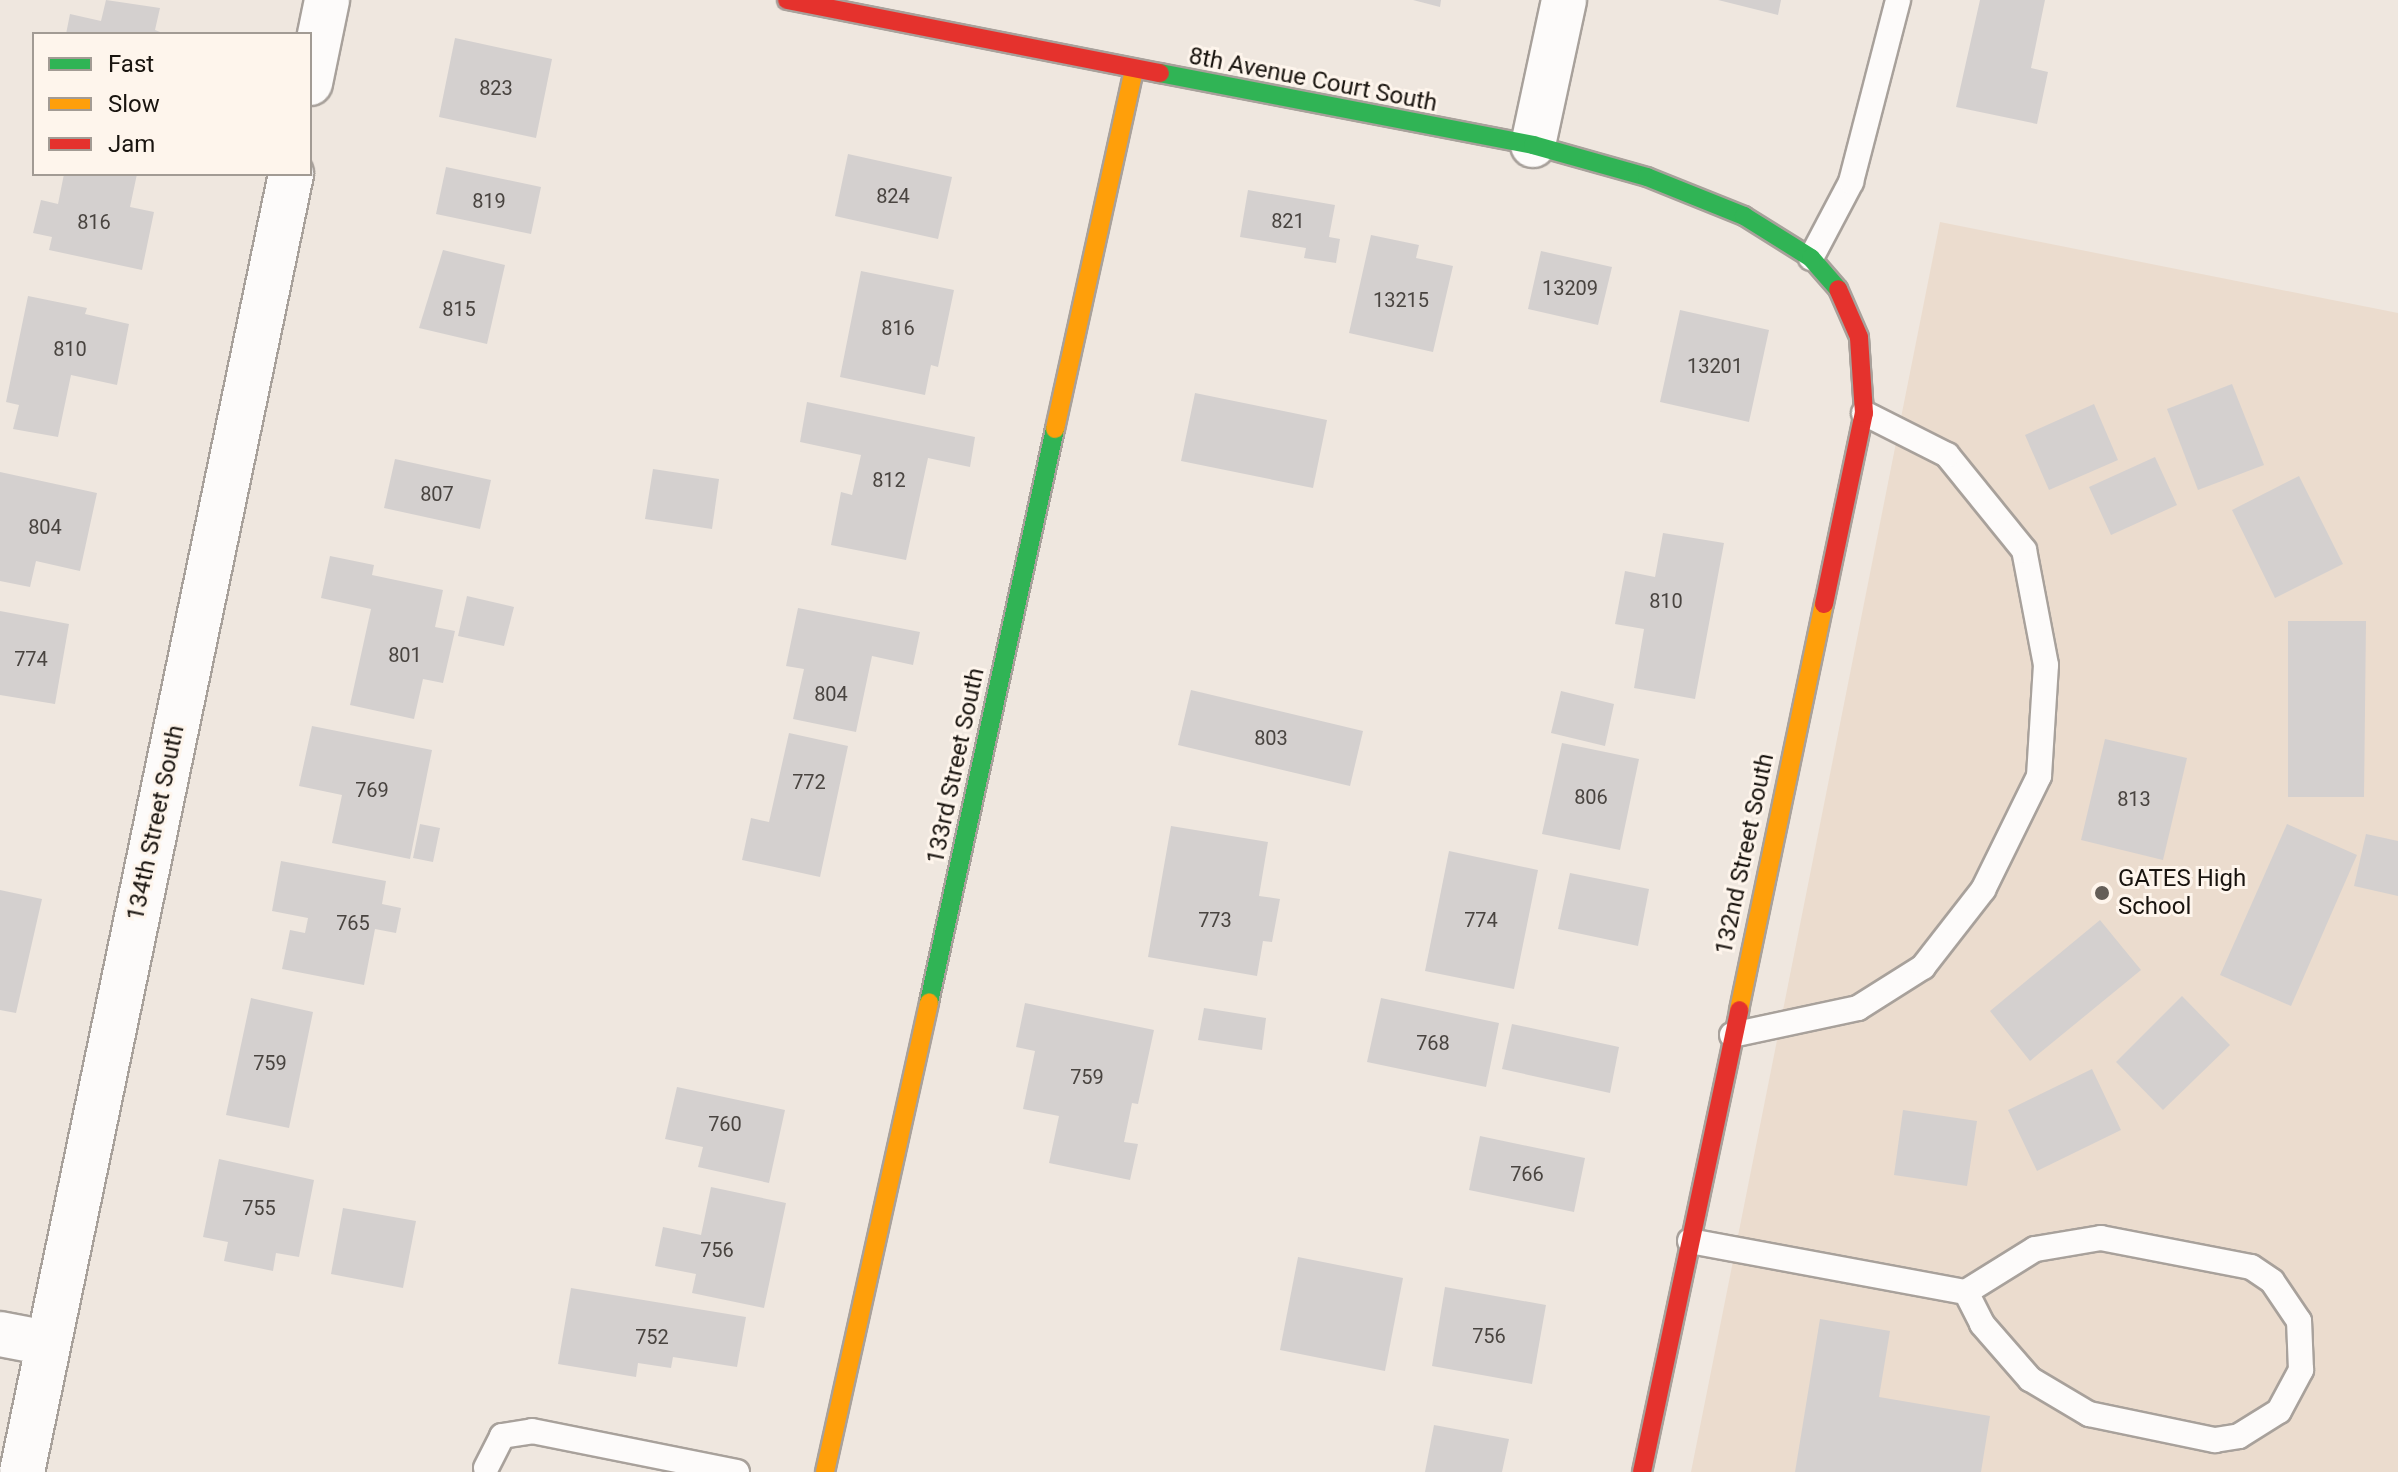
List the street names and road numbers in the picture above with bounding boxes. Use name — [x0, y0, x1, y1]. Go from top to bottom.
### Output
street label: 8th Avenue Court South — [1186, 42, 1440, 118]
street label: 133rd Street South — [921, 665, 991, 867]
street label: 134th Street South — [121, 723, 191, 923]
street label: 132nd Street South — [1710, 751, 1780, 957]

